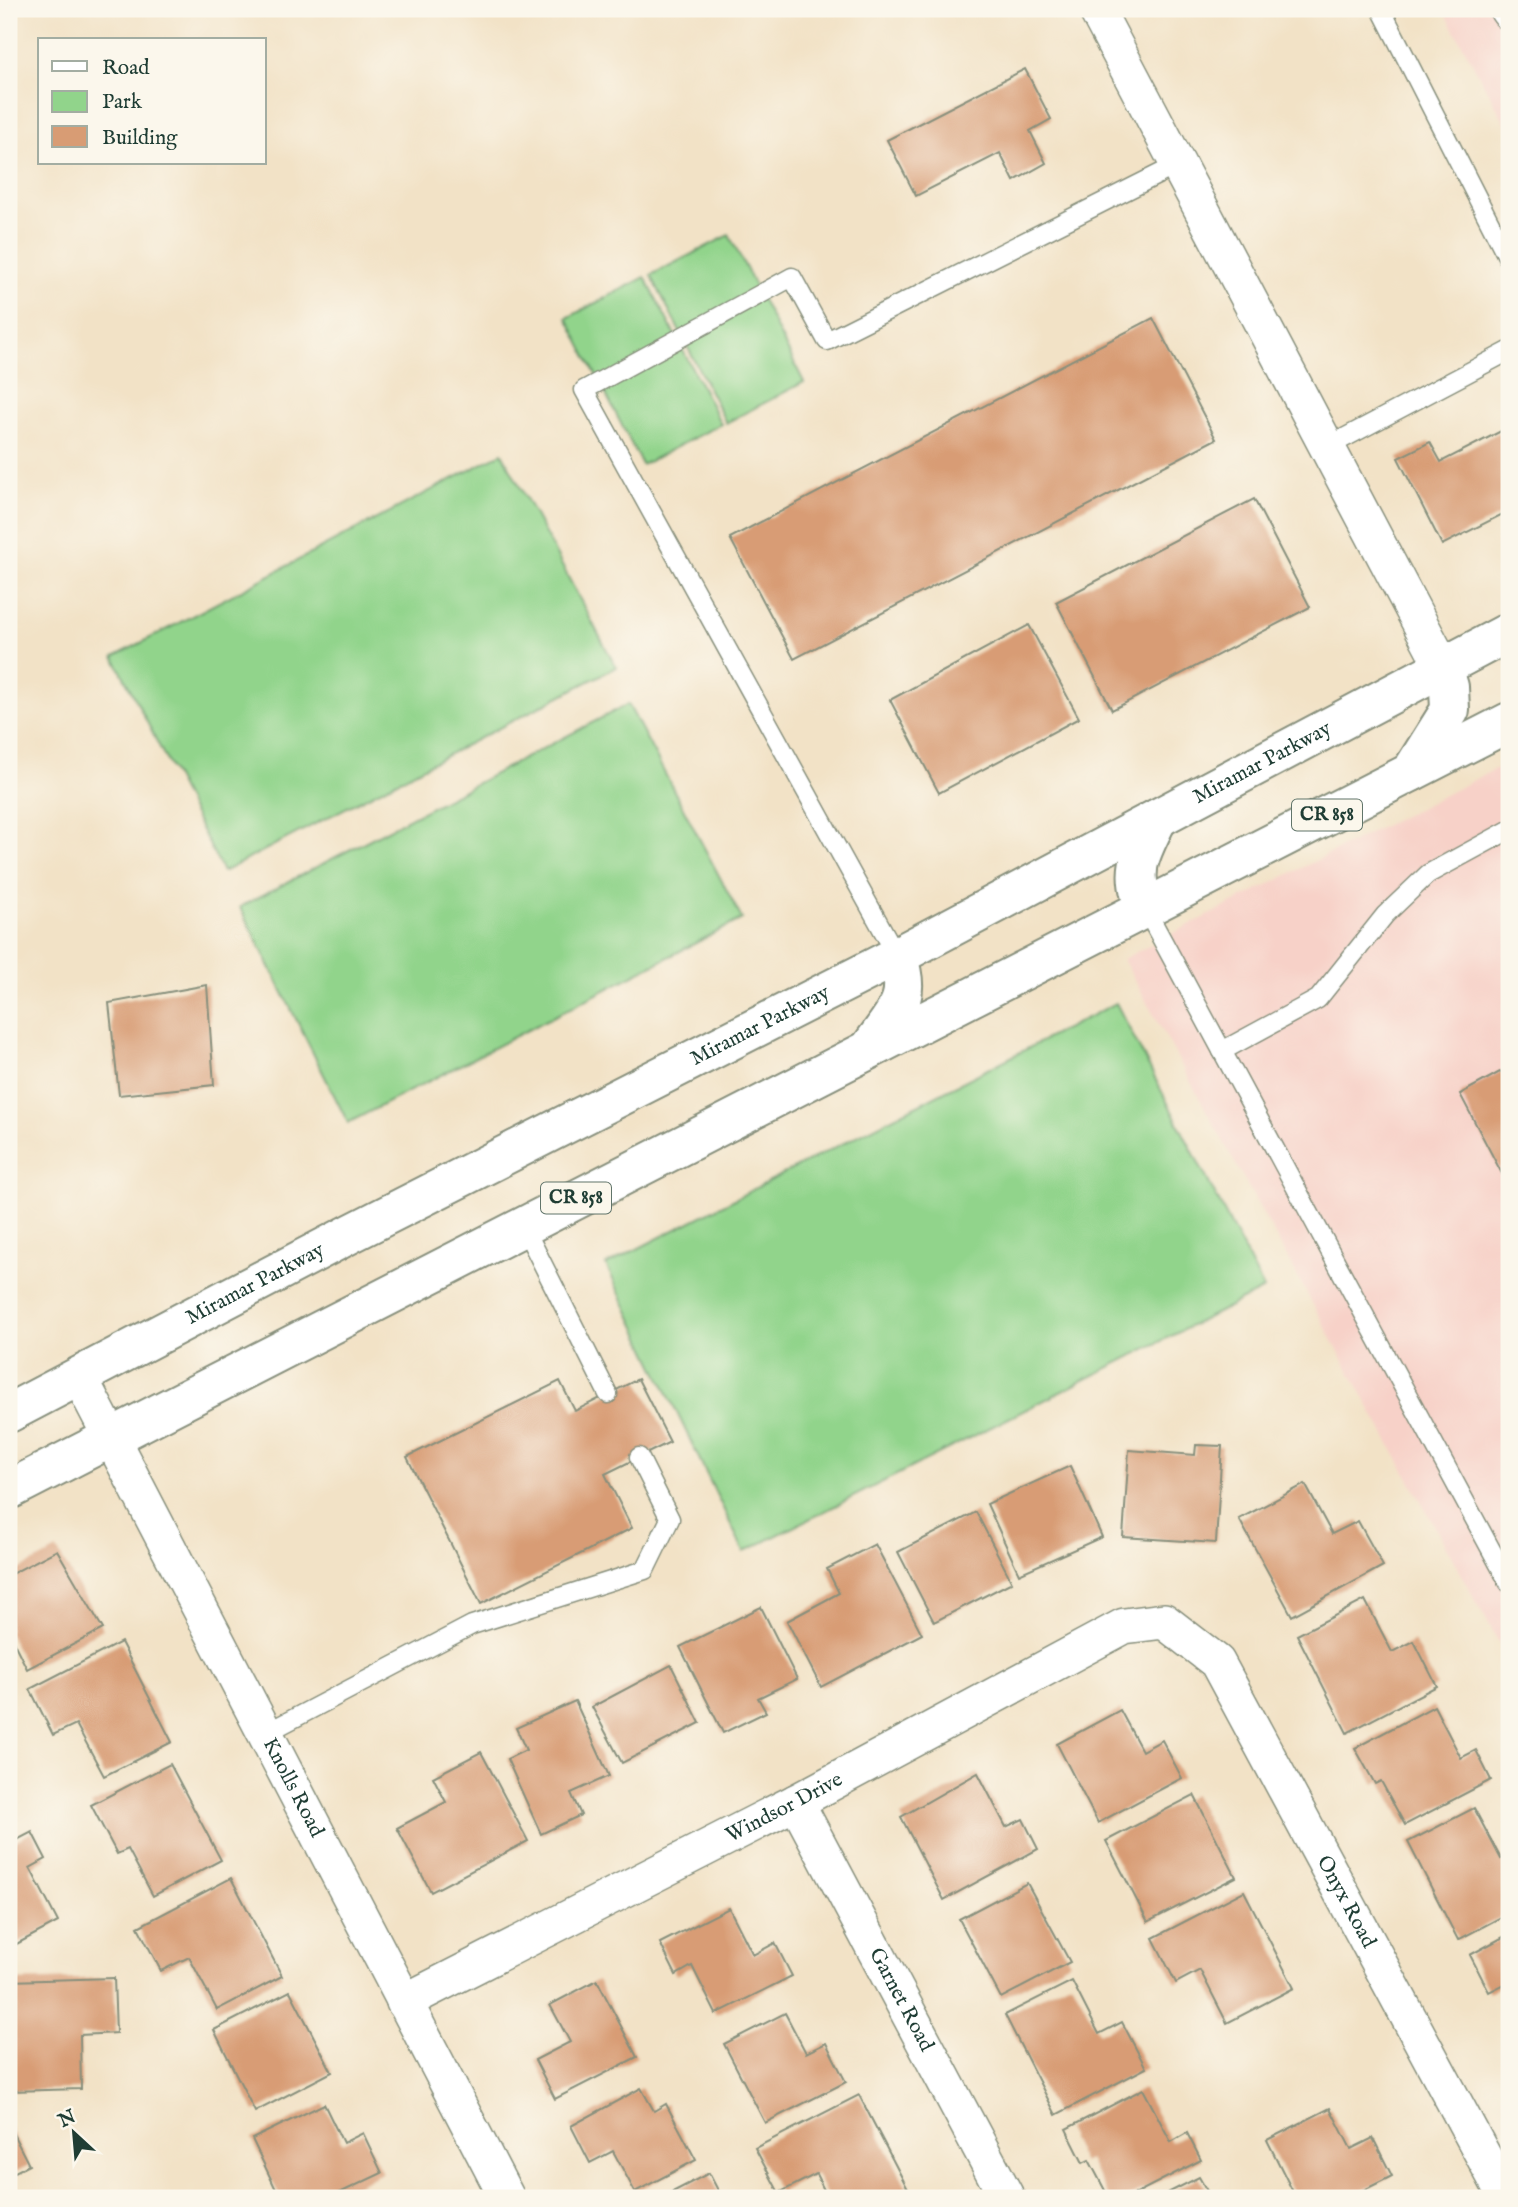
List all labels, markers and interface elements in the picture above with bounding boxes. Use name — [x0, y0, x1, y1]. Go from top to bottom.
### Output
legend — [38, 38, 266, 164]
text: Road — [102, 55, 150, 82]
text: Park — [102, 89, 143, 116]
text: Building — [102, 125, 178, 152]
street label: Miramar Parkway — [1188, 715, 1337, 810]
road number: CR 858 — [1292, 800, 1362, 830]
street label: Miramar Parkway — [686, 979, 835, 1072]
road number: CR 858 — [541, 1182, 611, 1214]
street label: Miramar Parkway — [181, 1236, 330, 1331]
street label: Knolls Road — [256, 1733, 331, 1843]
street label: Windsor Drive — [721, 1766, 848, 1849]
street label: Onyx Road — [1310, 1851, 1383, 1953]
street label: Garnet Road — [863, 1943, 940, 2057]
north arrow — [38, 2098, 108, 2168]
text: N — [54, 2105, 81, 2134]

